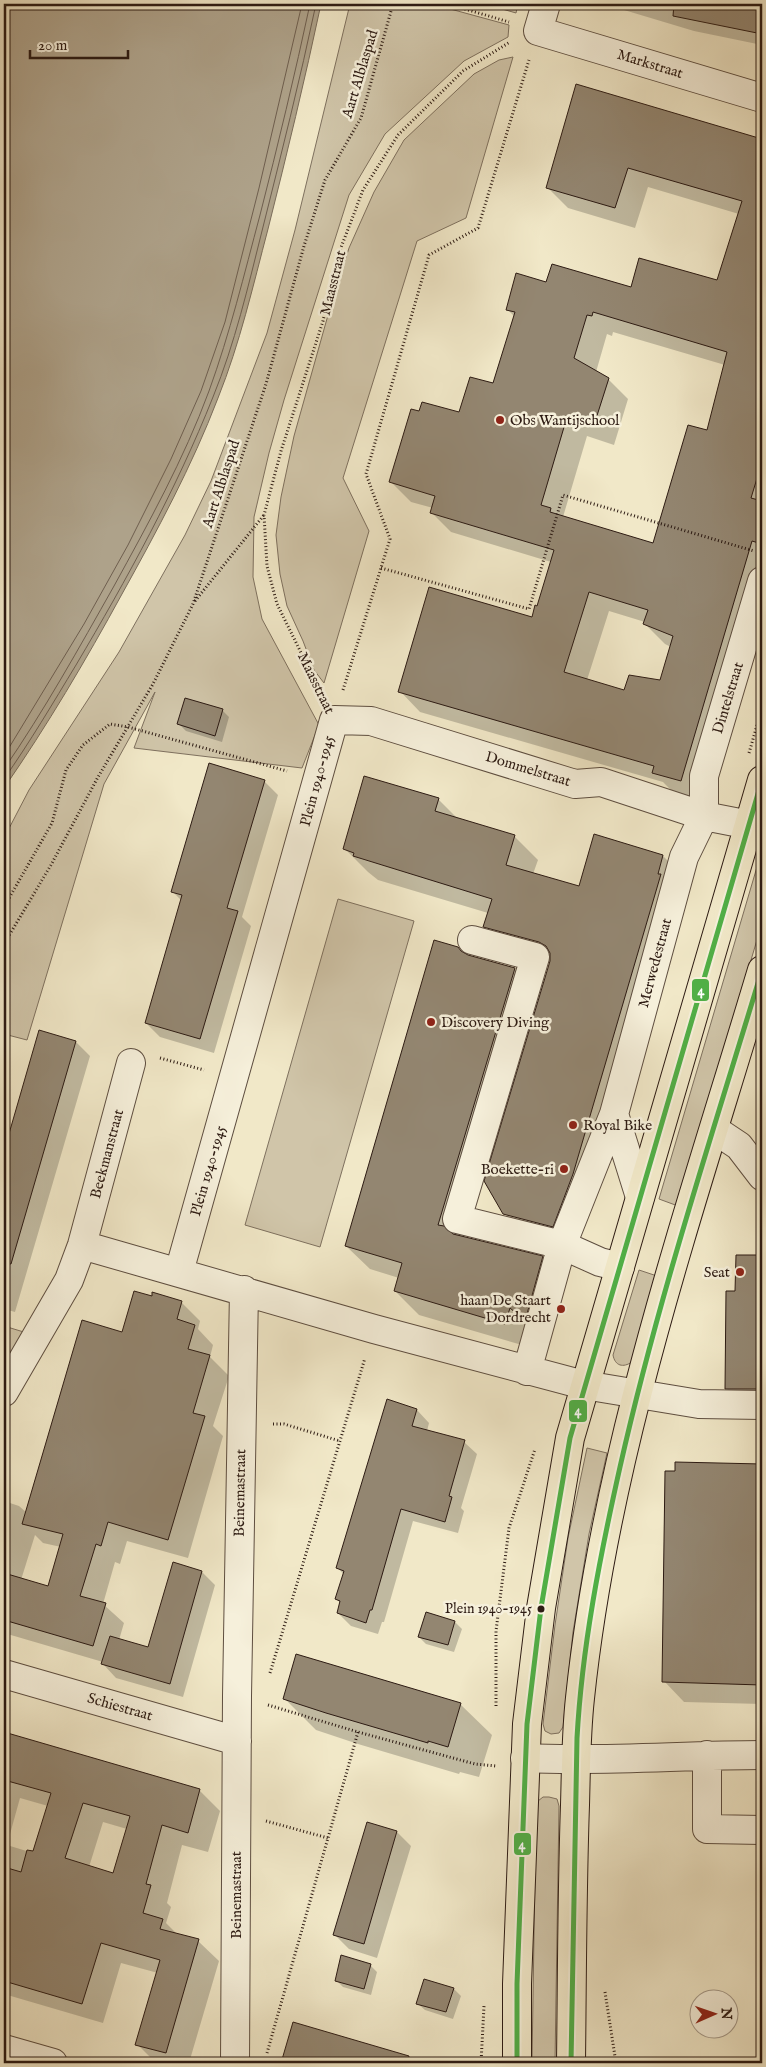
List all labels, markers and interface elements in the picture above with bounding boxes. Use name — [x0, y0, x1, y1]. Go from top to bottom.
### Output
street label: Aart Alblaspad — [337, 27, 383, 121]
scale bar — [30, 28, 128, 60]
text: 20 m — [38, 36, 68, 55]
street label: Markstraat — [615, 45, 685, 83]
street label: Maasstraat — [316, 248, 350, 318]
place label: Obs Wantijschool — [510, 411, 620, 430]
marker: Obs Wantijschool — [494, 414, 506, 426]
street label: Aart Alblaspad — [198, 437, 244, 531]
street label: Maasstraat — [293, 649, 339, 717]
street label: Dintelstraat — [708, 660, 748, 736]
street label: Plein 1940-1945 — [296, 733, 338, 829]
street label: Dommelstraat — [483, 747, 573, 791]
street label: Merwedestraat — [634, 916, 676, 1010]
line badge: 4 — [691, 978, 710, 1002]
text: 4 — [698, 982, 706, 1000]
place label: Discovery Diving — [441, 1013, 550, 1032]
marker: Discovery Diving — [425, 1016, 437, 1028]
street label: Beekmanstraat — [86, 1107, 128, 1201]
place label: Royal Bike — [583, 1116, 652, 1135]
marker: Royal Bike — [567, 1119, 579, 1131]
street label: Plein 1940-1945 — [186, 1123, 230, 1218]
place label: Boekette-ri — [481, 1160, 554, 1179]
marker: Boekette-ri — [558, 1163, 570, 1175]
place label: Seat — [704, 1263, 730, 1282]
marker: Seat — [734, 1266, 746, 1278]
place label: haan De Staart Dordrecht — [460, 1291, 551, 1327]
marker: haan De Staart Dordrecht — [555, 1303, 567, 1315]
line badge: 4 — [568, 1399, 588, 1423]
text: 4 — [575, 1402, 583, 1420]
street label: Beinemastraat — [230, 1449, 250, 1537]
place label: Plein 1940-1945 — [445, 1600, 532, 1618]
marker: Plein 1940-1945 — [536, 1604, 546, 1614]
street label: Schiestraat — [85, 1689, 155, 1725]
line badge: 4 — [513, 1832, 532, 1856]
text: 4 — [519, 1836, 527, 1854]
street label: Beinemastraat — [227, 1851, 246, 1939]
north arrow — [688, 1990, 738, 2040]
text: N — [717, 2006, 735, 2020]

